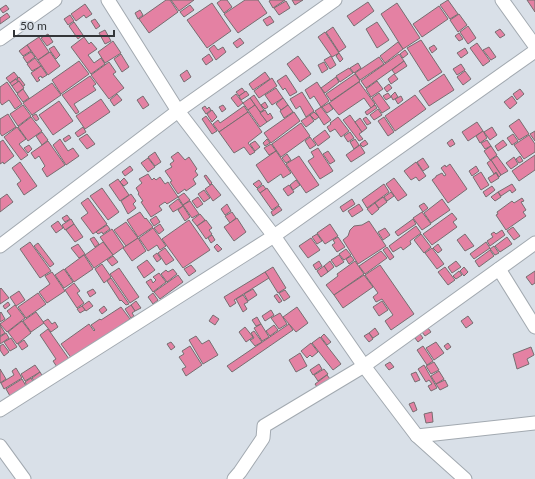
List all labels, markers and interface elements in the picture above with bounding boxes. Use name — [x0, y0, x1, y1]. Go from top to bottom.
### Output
scale bar — [14, 12, 114, 38]
text: 50 m — [20, 18, 47, 33]

